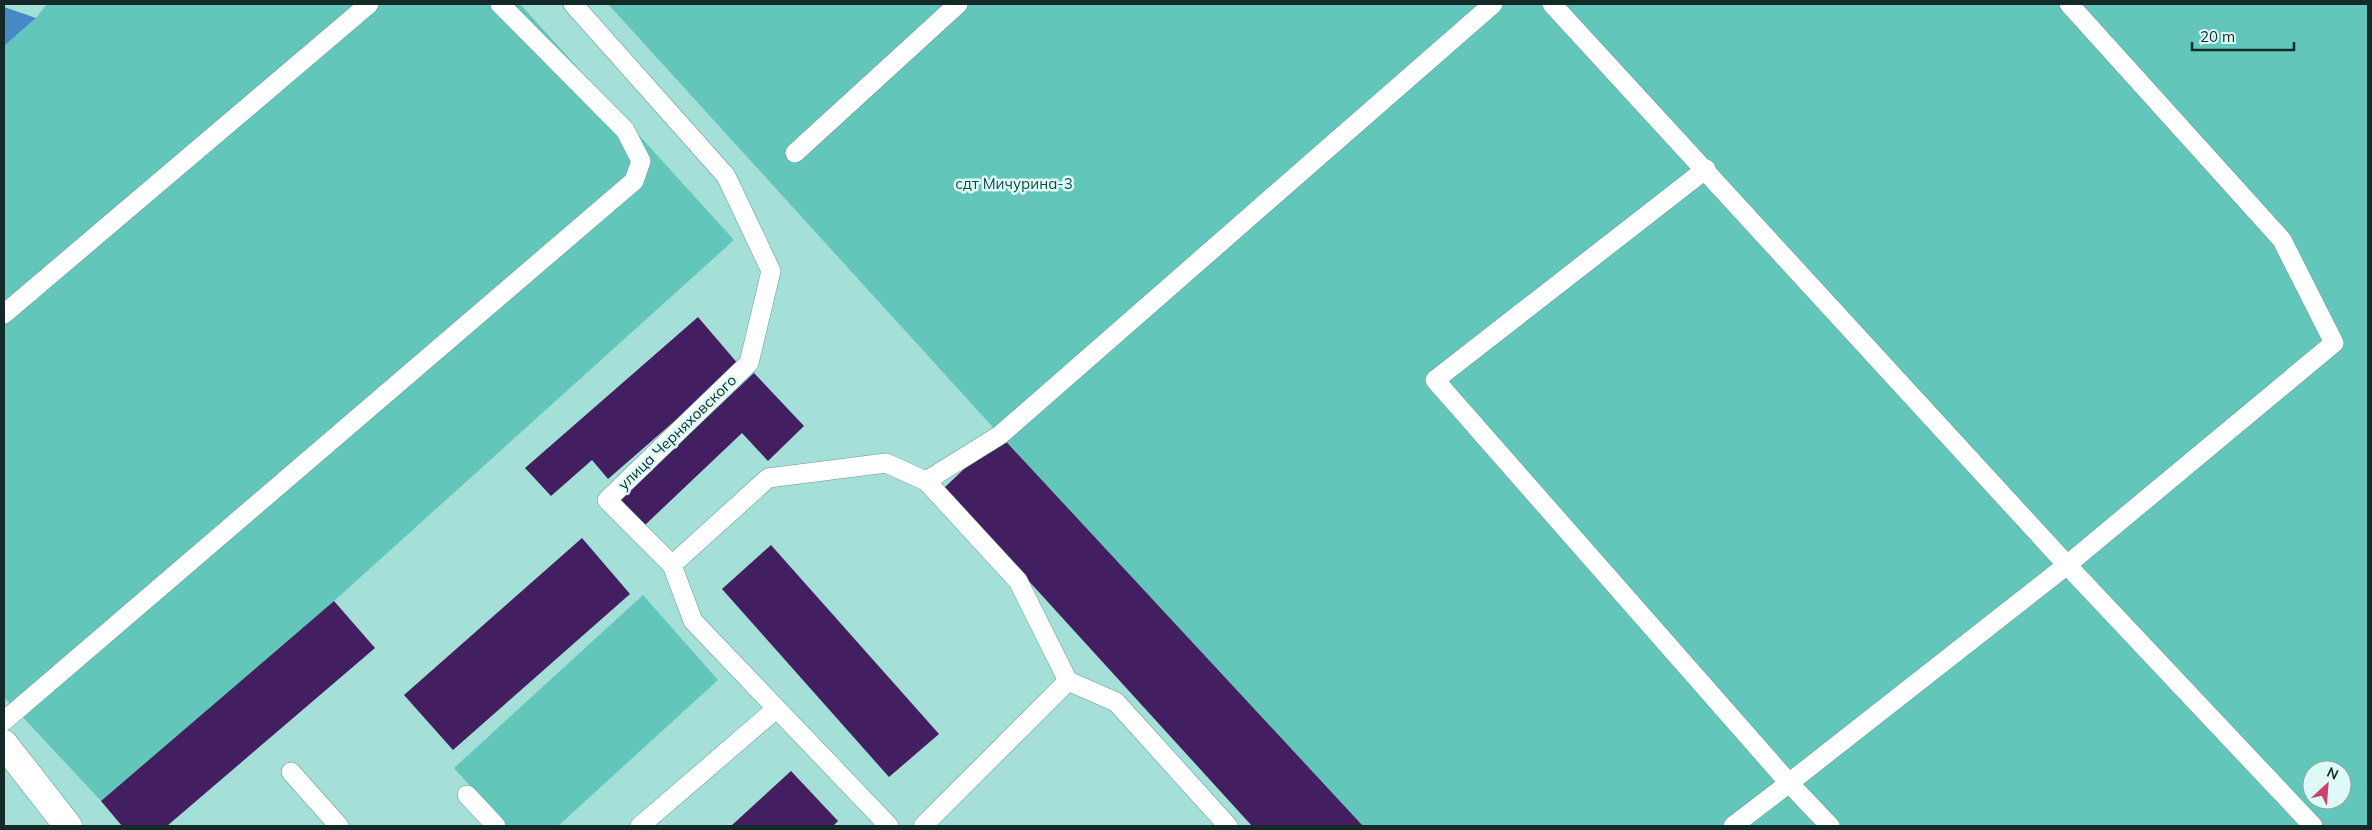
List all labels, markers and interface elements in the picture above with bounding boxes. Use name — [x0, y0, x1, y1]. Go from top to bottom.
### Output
scale bar — [2192, 20, 2294, 52]
text: 20 m — [2200, 27, 2235, 46]
park label: сдт Мичурина-3 — [955, 174, 1073, 193]
street label: улица Черняховского — [614, 370, 740, 494]
north arrow — [2302, 760, 2352, 810]
text: N — [2324, 763, 2341, 784]

